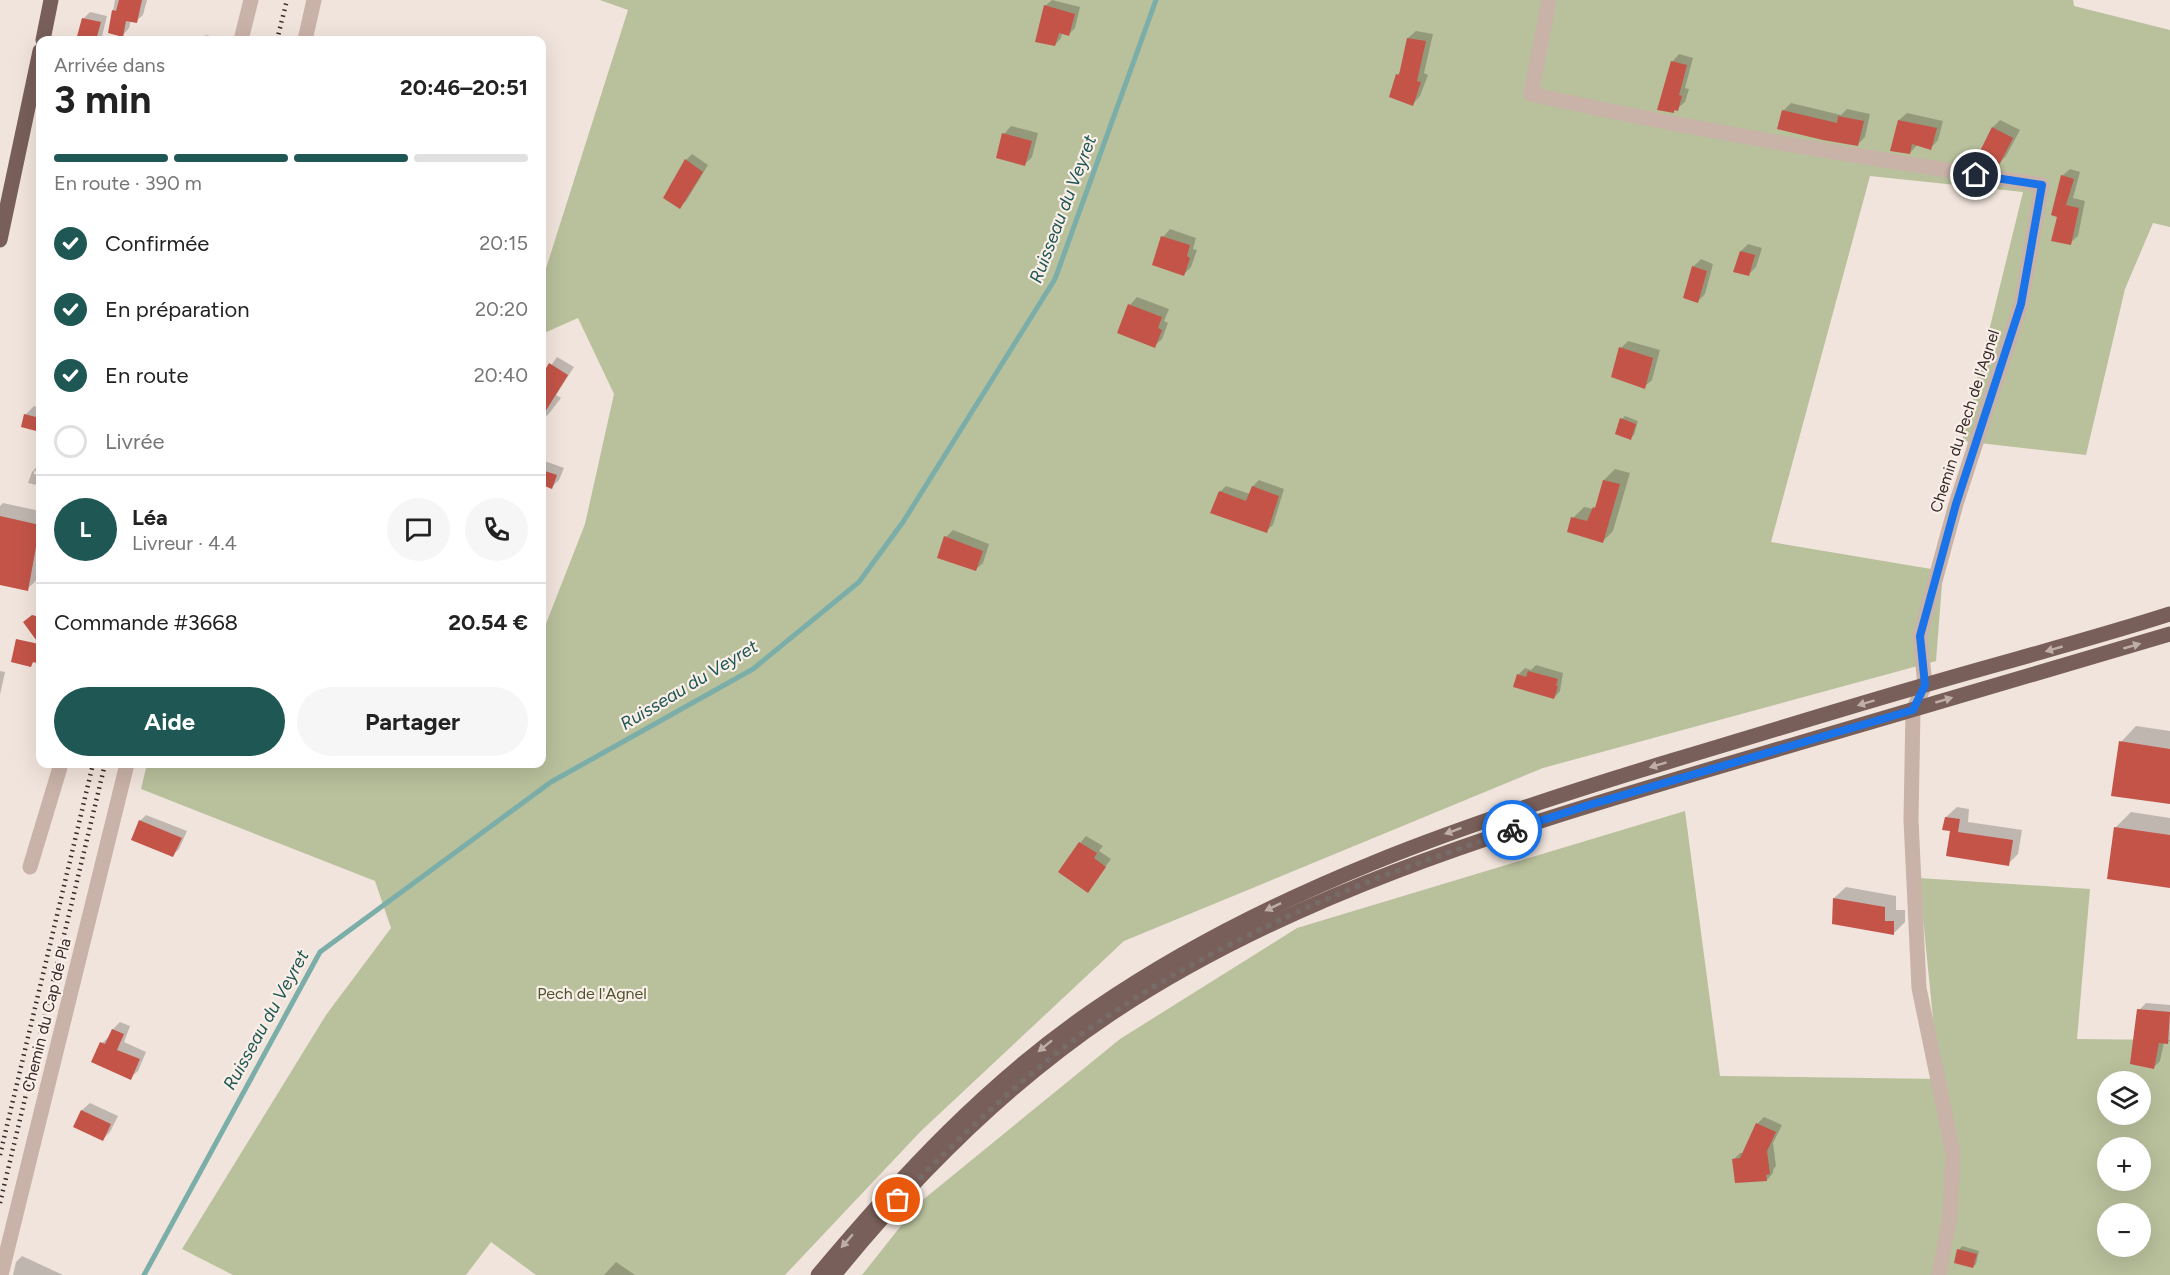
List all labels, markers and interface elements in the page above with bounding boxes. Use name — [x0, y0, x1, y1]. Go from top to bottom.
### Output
text: Arrivée dans — [54, 53, 165, 77]
text: 20:46–20:51 — [400, 74, 528, 101]
text: 3 min — [54, 76, 151, 123]
water label: Ruisseau du Veyret — [1025, 132, 1101, 286]
pin — [1950, 149, 2001, 200]
icon: home — [1959, 158, 1992, 191]
text: En route · 390 m — [54, 171, 202, 195]
icon: check — [54, 227, 87, 260]
text: Confirmée — [105, 230, 209, 257]
text: 20:15 — [479, 231, 528, 255]
icon: check — [54, 293, 87, 326]
text: En préparation — [105, 296, 250, 323]
text: 20:20 — [475, 297, 528, 321]
street label: Chemin du Pech de l'Agnel — [1926, 327, 2003, 515]
icon: check — [54, 359, 87, 392]
text: En route — [105, 362, 188, 389]
text: 20:40 — [474, 363, 528, 387]
text: Livrée — [105, 428, 164, 455]
button: chat — [387, 498, 450, 561]
button: phone — [465, 498, 528, 561]
text: Léa — [132, 504, 168, 531]
text: L — [80, 516, 91, 543]
text: Livreur · 4.4 — [132, 531, 237, 555]
text: Commande #3668 — [54, 609, 238, 636]
text: 20.54 € — [448, 609, 528, 636]
water label: Ruisseau du Veyret — [616, 635, 762, 735]
one-way arrow — [2122, 640, 2141, 650]
one-way arrow — [2045, 645, 2063, 654]
button: Aide — [54, 687, 285, 756]
button: Partager — [297, 687, 528, 756]
one-way arrow — [1935, 695, 1954, 705]
one-way arrow — [1857, 699, 1875, 708]
one-way arrow — [1649, 761, 1667, 770]
courier — [1482, 800, 1542, 860]
icon: bike — [1496, 814, 1529, 847]
one-way arrow — [1444, 827, 1462, 837]
one-way arrow — [1265, 903, 1282, 912]
street label: Chemin du Cap de Pla — [18, 936, 75, 1094]
water label: Ruisseau du Veyret — [218, 946, 314, 1094]
park label: Pech de l'Agnel — [537, 984, 647, 1003]
one-way arrow — [1037, 1039, 1053, 1052]
map controls — [2097, 1071, 2151, 1257]
button: layers — [2097, 1071, 2151, 1125]
button: + — [2097, 1137, 2151, 1191]
pin — [872, 1174, 923, 1225]
icon: bag — [881, 1183, 914, 1216]
button: − — [2097, 1203, 2151, 1257]
one-way arrow — [840, 1233, 853, 1249]

